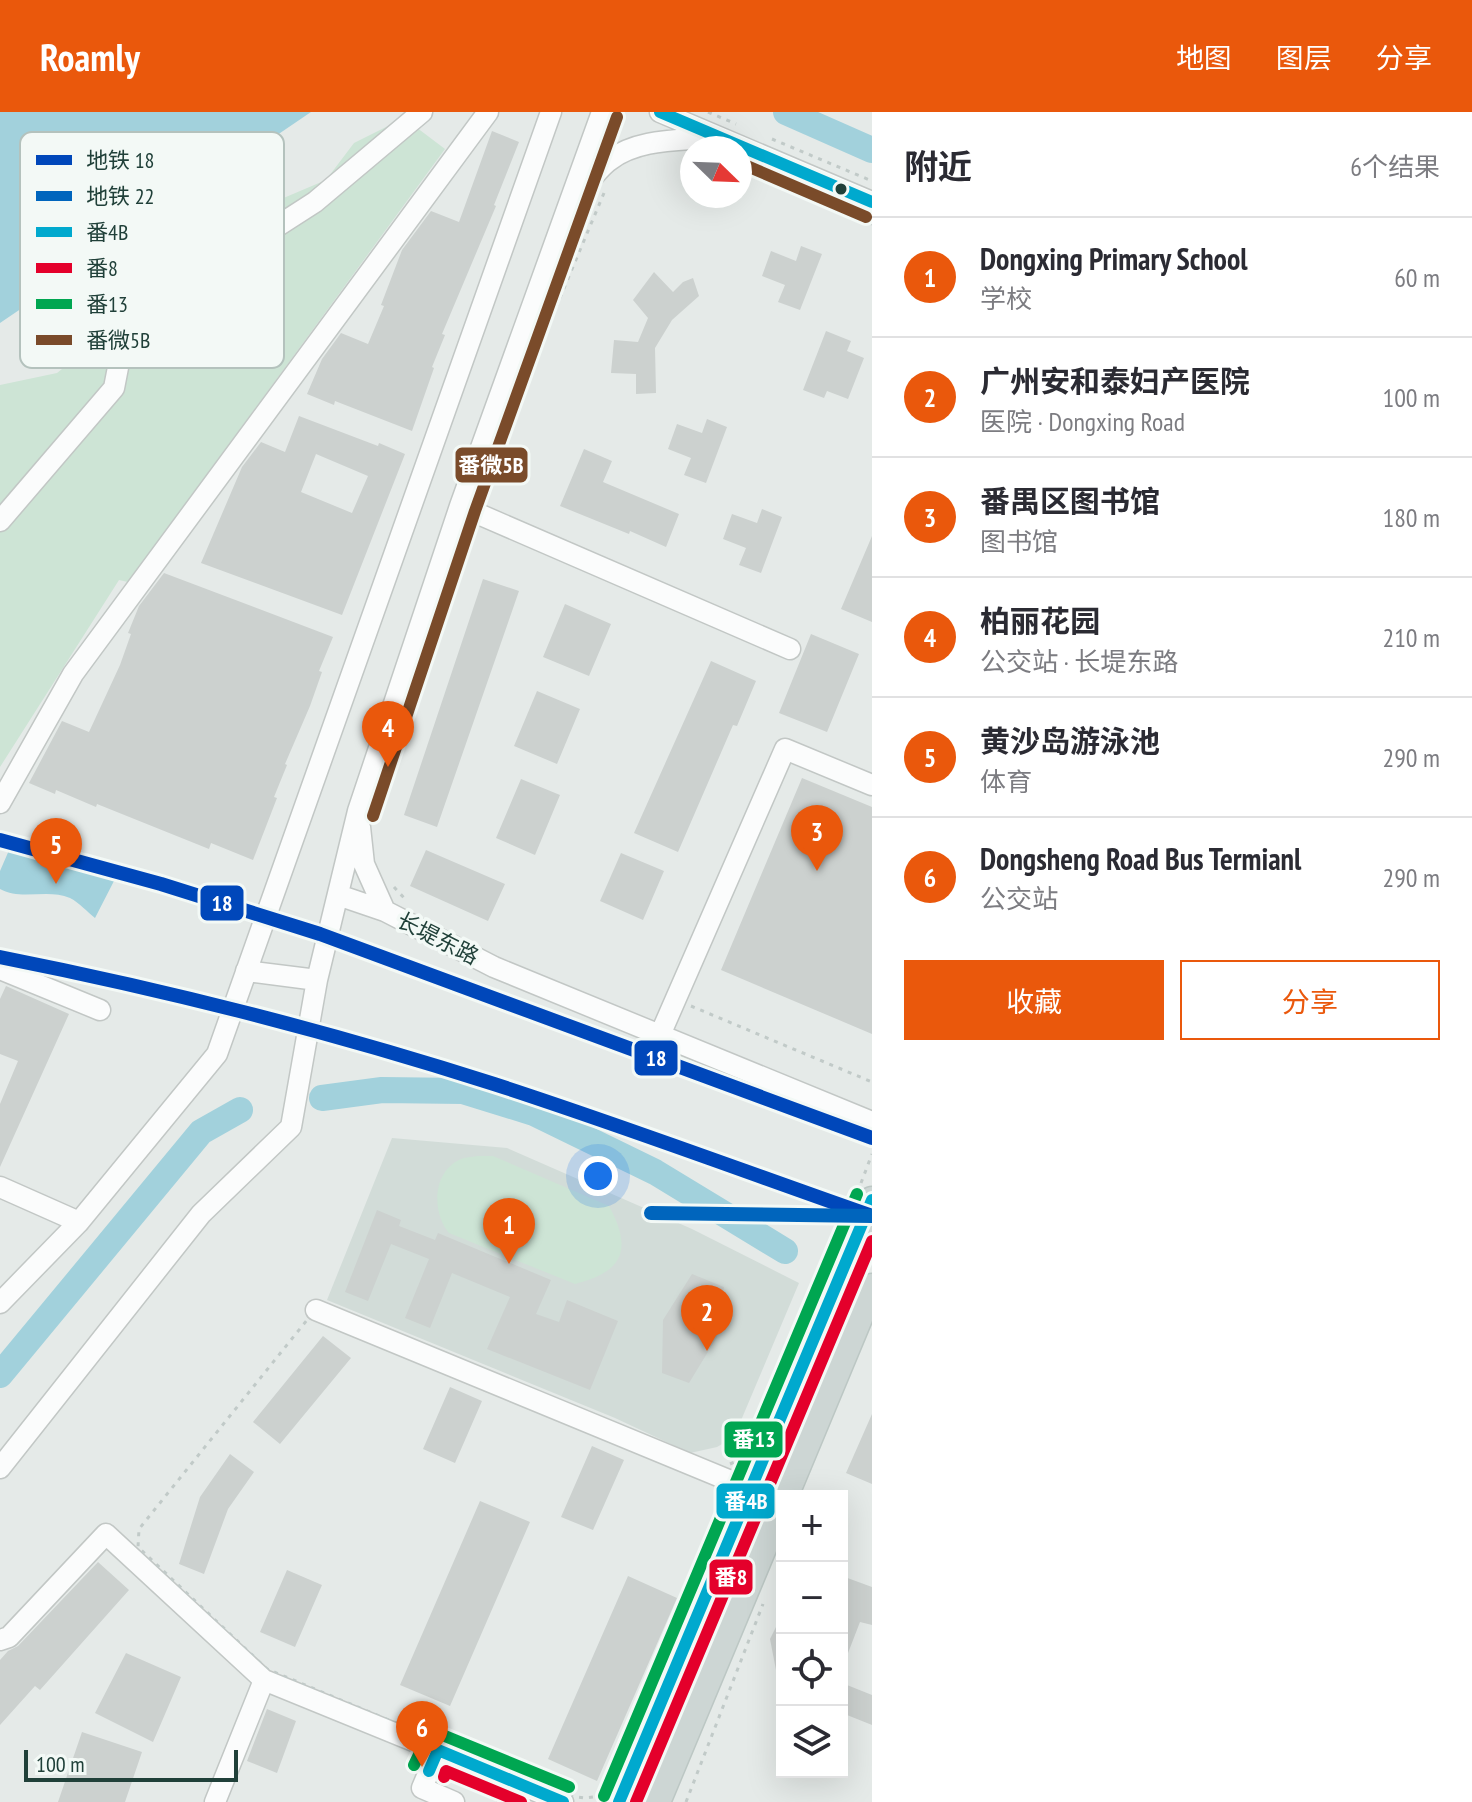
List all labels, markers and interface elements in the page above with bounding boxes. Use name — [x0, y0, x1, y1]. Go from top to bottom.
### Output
text: Roamly — [40, 32, 140, 81]
text: 地图 — [1176, 39, 1232, 76]
text: 图层 — [1276, 39, 1332, 76]
text: 分享 — [1376, 39, 1432, 76]
legend — [20, 132, 284, 368]
north arrow — [680, 136, 752, 208]
text: 附近 — [904, 144, 972, 188]
text: 地铁 18 — [86, 146, 154, 174]
text: 6个结果 — [1350, 150, 1440, 183]
unlabelled marker — [833, 181, 849, 197]
text: 地铁 22 — [86, 182, 154, 210]
text: 番4B — [86, 218, 128, 246]
text: Dongxing Primary School — [980, 239, 1248, 278]
text: 番8 — [86, 254, 118, 282]
text: 1 — [924, 261, 936, 294]
text: 60 m — [1394, 261, 1440, 294]
text: 学校 — [980, 282, 1032, 315]
text: 番13 — [86, 290, 128, 318]
text: 番微5B — [86, 326, 150, 354]
text: 广州安和泰妇产医院 — [980, 361, 1250, 400]
text: 2 — [924, 381, 936, 414]
text: 100 m — [1382, 381, 1440, 414]
text: 医院 · Dongxing Road — [980, 405, 1185, 438]
line badge: 番微5B — [454, 446, 529, 484]
text: 番微5B — [458, 451, 524, 479]
text: 番禺区图书馆 — [980, 481, 1160, 520]
text: 3 — [924, 501, 936, 534]
text: 180 m — [1382, 501, 1440, 534]
text: 图书馆 — [980, 525, 1058, 558]
text: 柏丽花园 — [980, 601, 1100, 640]
text: 4 — [924, 621, 936, 654]
text: 210 m — [1382, 621, 1440, 654]
text: 公交站 · 长堤东路 — [980, 645, 1179, 678]
pin: 4 — [362, 701, 414, 767]
text: 黄沙岛游泳池 — [980, 721, 1160, 760]
text: 5 — [924, 741, 936, 774]
text: 290 m — [1382, 741, 1440, 774]
text: 体育 — [980, 765, 1032, 798]
pin: 3 — [791, 805, 843, 871]
pin: 5 — [30, 818, 82, 884]
text: Dongsheng Road Bus Termianl — [980, 839, 1301, 878]
text: 6 — [924, 861, 936, 894]
text: 290 m — [1382, 861, 1440, 894]
text: 公交站 — [980, 882, 1058, 915]
line badge: 18 — [199, 884, 245, 922]
text: 18 — [211, 889, 233, 917]
street label: 长堤东路 — [392, 906, 484, 970]
button: 收藏 — [904, 960, 1164, 1040]
button: 分享 — [1180, 960, 1440, 1040]
line badge: 18 — [633, 1039, 679, 1077]
text: 18 — [645, 1044, 667, 1072]
your location — [578, 1156, 618, 1196]
pin: 1 — [483, 1198, 535, 1264]
pin: 2 — [681, 1285, 733, 1351]
line badge: 番13 — [723, 1420, 784, 1459]
text: 番13 — [732, 1425, 776, 1453]
line badge: 番4B — [715, 1482, 776, 1520]
text: 番4B — [724, 1487, 768, 1515]
map controls — [776, 1490, 848, 1778]
button: + — [776, 1490, 848, 1562]
line badge: 番8 — [708, 1558, 754, 1596]
button: − — [776, 1562, 848, 1634]
text: 番8 — [715, 1563, 747, 1591]
button: locate — [776, 1634, 848, 1706]
pin: 6 — [396, 1701, 448, 1767]
button: layers — [776, 1706, 848, 1778]
scale bar — [24, 1746, 238, 1782]
text: 100 m — [36, 1750, 85, 1778]

